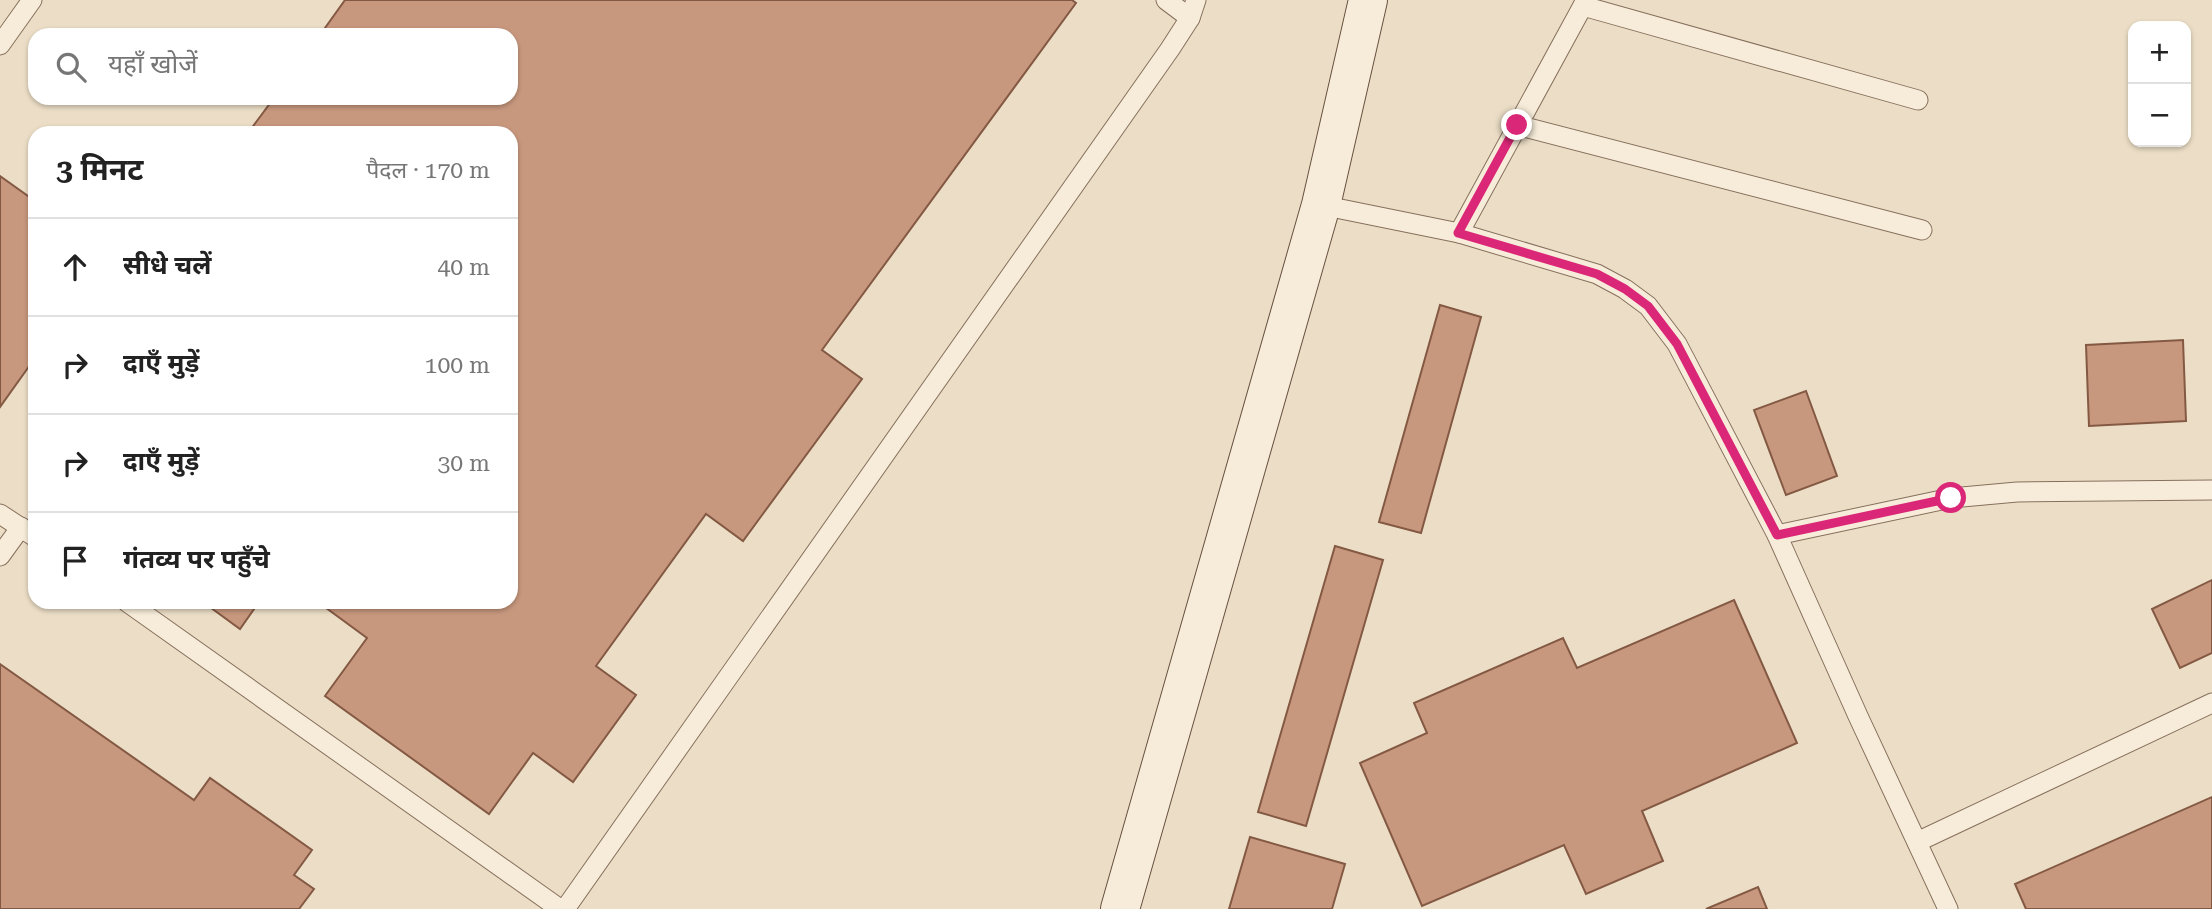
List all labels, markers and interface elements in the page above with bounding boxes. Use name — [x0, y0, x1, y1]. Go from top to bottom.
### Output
map controls — [2128, 21, 2191, 147]
button: + — [2128, 21, 2191, 84]
search box — [28, 28, 518, 105]
icon: search — [52, 48, 90, 86]
text: यहाँ खोजें — [108, 49, 198, 79]
button: − — [2128, 84, 2191, 147]
route end — [1501, 109, 1532, 140]
text: 3 मिनट — [56, 152, 143, 187]
text: पैदल · 170 m — [366, 157, 490, 184]
icon: ahead — [56, 248, 94, 286]
text: सीधे चलें — [123, 250, 212, 280]
text: 40 m — [437, 254, 490, 281]
icon: right — [56, 346, 94, 384]
text: दाएँ मुड़ें — [123, 348, 199, 378]
text: 100 m — [425, 352, 490, 379]
icon: right — [56, 444, 94, 482]
text: दाएँ मुड़ें — [123, 446, 199, 476]
text: 30 m — [437, 450, 490, 477]
route start — [1935, 482, 1966, 513]
icon: arrive — [56, 542, 94, 580]
text: गंतव्य पर पहुँचे — [123, 544, 270, 574]

